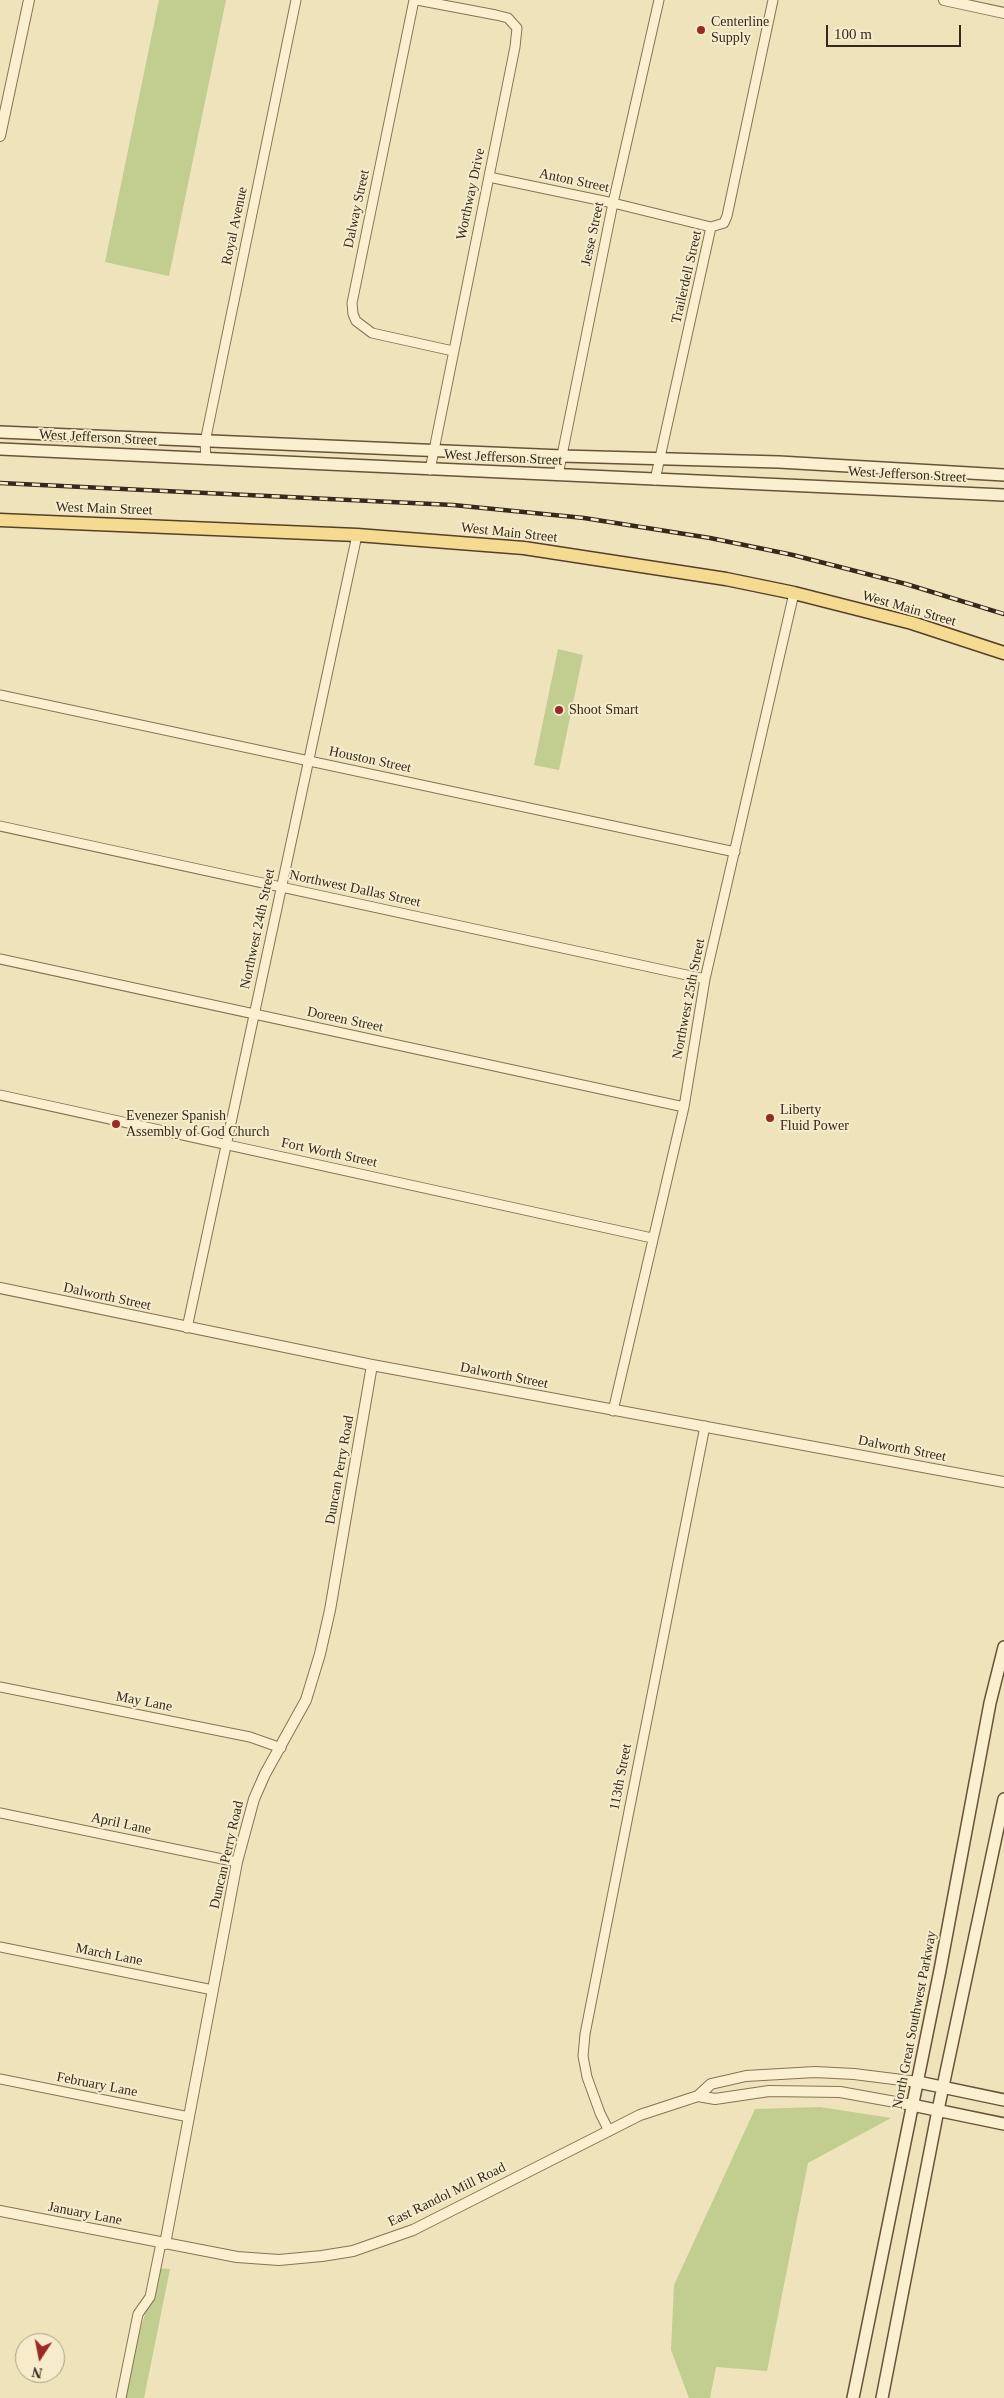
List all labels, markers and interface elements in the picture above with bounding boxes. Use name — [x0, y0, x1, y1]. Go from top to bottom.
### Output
place label: Centerline Supply — [711, 14, 769, 46]
scale bar — [829, 15, 964, 47]
marker: Centerline Supply — [695, 24, 707, 36]
text: 100 m — [834, 26, 872, 42]
street label: Worthway Drive — [453, 147, 489, 241]
street label: Anton Street — [537, 165, 611, 197]
street label: Dalway Street — [340, 168, 374, 250]
street label: Royal Avenue — [219, 185, 251, 267]
street label: Jesse Street — [578, 200, 608, 268]
street label: Trailerdell Street — [668, 229, 706, 325]
street label: West Jefferson Street — [38, 427, 158, 449]
street label: West Jefferson Street — [443, 447, 563, 469]
street label: West Jefferson Street — [847, 464, 967, 486]
street label: West Main Street — [55, 499, 153, 519]
street label: West Main Street — [460, 520, 558, 546]
street label: West Main Street — [860, 588, 958, 630]
place label: Shoot Smart — [569, 702, 639, 718]
marker: Shoot Smart — [553, 704, 565, 716]
street label: Houston Street — [327, 743, 413, 777]
street label: Northwest 24th Street — [237, 867, 279, 991]
street label: Northwest Dallas Street — [288, 867, 422, 911]
street label: Northwest 25th Street — [669, 937, 709, 1061]
street label: Doreen Street — [305, 1004, 385, 1036]
place label: Liberty Fluid Power — [780, 1102, 849, 1134]
place label: Evenezer Spanish Assembly of God Church — [126, 1108, 269, 1140]
marker: Liberty Fluid Power — [764, 1112, 776, 1124]
marker: Evenezer Spanish Assembly of God Church — [110, 1118, 122, 1130]
street label: Fort Worth Street — [280, 1135, 378, 1171]
street label: Dalworth Street — [62, 1280, 152, 1314]
street label: Dalworth Street — [459, 1359, 549, 1393]
street label: Duncan Perry Road — [322, 1414, 358, 1526]
street label: Dalworth Street — [857, 1432, 947, 1466]
street label: May Lane — [114, 1688, 174, 1716]
street label: 113th Street — [606, 1742, 636, 1812]
street label: Duncan Perry Road — [206, 1799, 248, 1911]
street label: April Lane — [89, 1809, 153, 1839]
street label: North Great Southwest Parkway — [889, 1929, 941, 2111]
street label: March Lane — [74, 1940, 144, 1970]
street label: February Lane — [55, 2069, 139, 2101]
street label: East Randol Mill Road — [385, 2159, 509, 2231]
street label: January Lane — [47, 2199, 123, 2229]
north arrow — [15, 2333, 65, 2383]
text: N — [31, 2364, 44, 2381]

